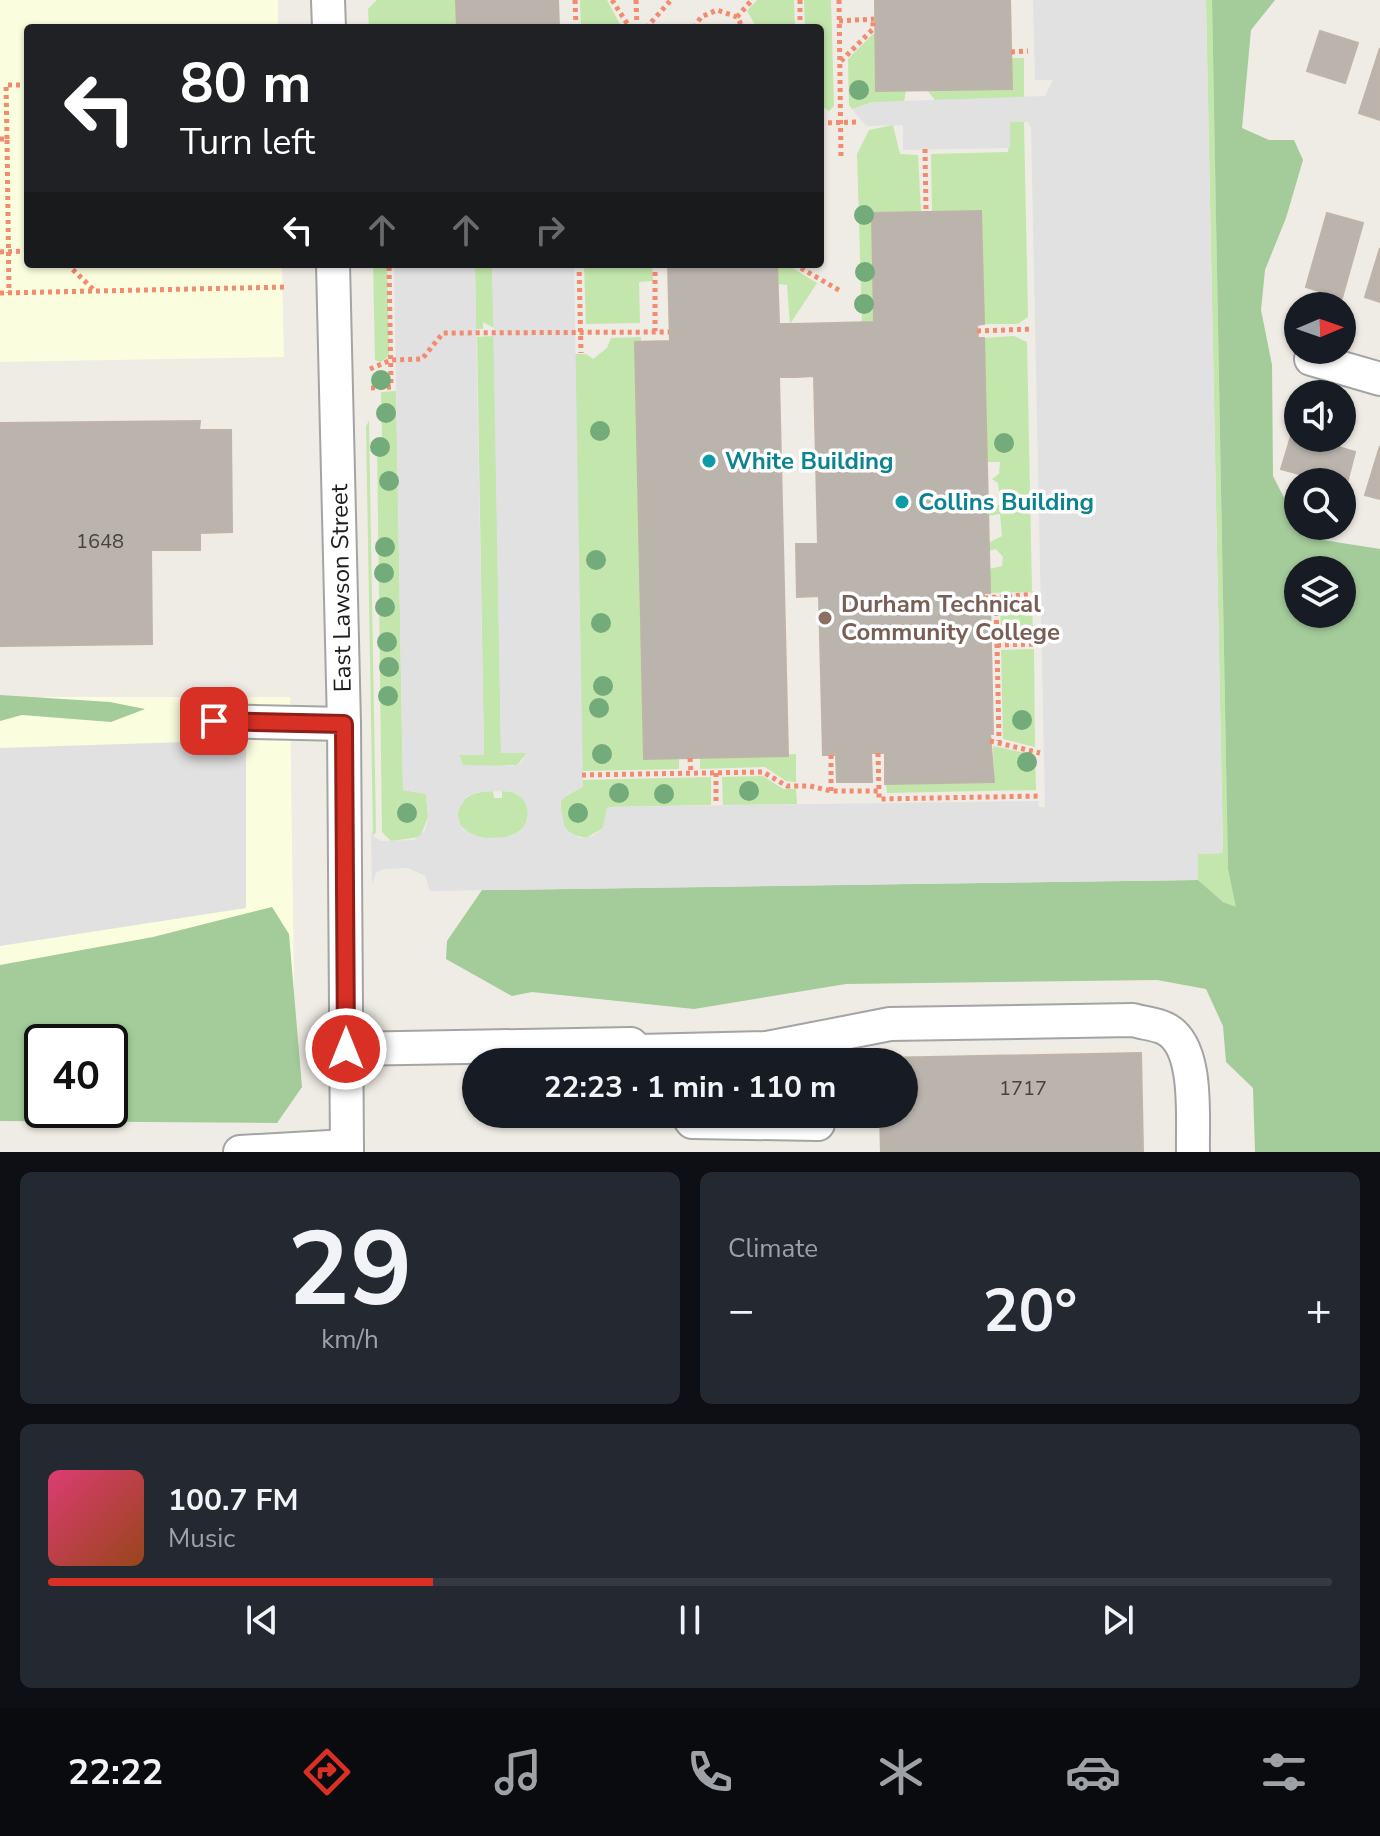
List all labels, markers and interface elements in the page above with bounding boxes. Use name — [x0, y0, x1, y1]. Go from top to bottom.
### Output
text: 80 m — [180, 45, 311, 122]
icon: left — [48, 56, 152, 160]
text: Turn left — [180, 118, 315, 167]
icon: left — [276, 208, 320, 252]
icon: ahead — [360, 208, 404, 252]
icon: ahead — [444, 208, 488, 252]
icon: right — [528, 208, 572, 252]
north arrow — [1284, 292, 1356, 364]
map controls — [1284, 292, 1356, 628]
button: sound — [1284, 380, 1356, 452]
place label: White Building — [725, 445, 894, 477]
marker: White Building — [700, 452, 718, 470]
button: search — [1284, 468, 1356, 540]
street label: East Lawson Street — [323, 483, 359, 692]
place label: Collins Building — [918, 486, 1094, 518]
marker: Collins Building — [893, 493, 911, 511]
house number: 1648 — [76, 528, 124, 555]
button: layers — [1284, 556, 1356, 628]
place label: Durham Technical Community College — [841, 588, 1060, 648]
marker: Durham Technical Community College — [816, 609, 834, 627]
pin — [180, 687, 248, 755]
icon: arrive — [192, 699, 236, 743]
position arrow — [304, 1007, 388, 1091]
speed limit sign: 40 — [24, 1024, 128, 1128]
text: 22:23 · 1 min · 110 m — [544, 1067, 836, 1108]
house number: 1717 — [999, 1075, 1047, 1102]
text: 29 — [288, 1199, 412, 1341]
text: Climate — [728, 1231, 818, 1266]
text: 20° — [983, 1270, 1077, 1352]
text: − — [728, 1281, 754, 1341]
text: + — [1306, 1281, 1332, 1341]
text: km/h — [321, 1322, 379, 1357]
text: 100.7 FM — [168, 1480, 298, 1521]
text: Music — [168, 1521, 235, 1556]
icon: previous — [240, 1598, 284, 1642]
icon: pause — [668, 1598, 712, 1642]
icon: next — [1096, 1598, 1140, 1642]
icon: directions — [299, 1744, 355, 1800]
icon: music — [490, 1744, 546, 1800]
icon: phone — [682, 1744, 738, 1800]
icon: climate — [873, 1744, 929, 1800]
icon: car — [1065, 1744, 1121, 1800]
icon: filters — [1256, 1744, 1312, 1800]
text: 22:22 — [68, 1748, 163, 1797]

